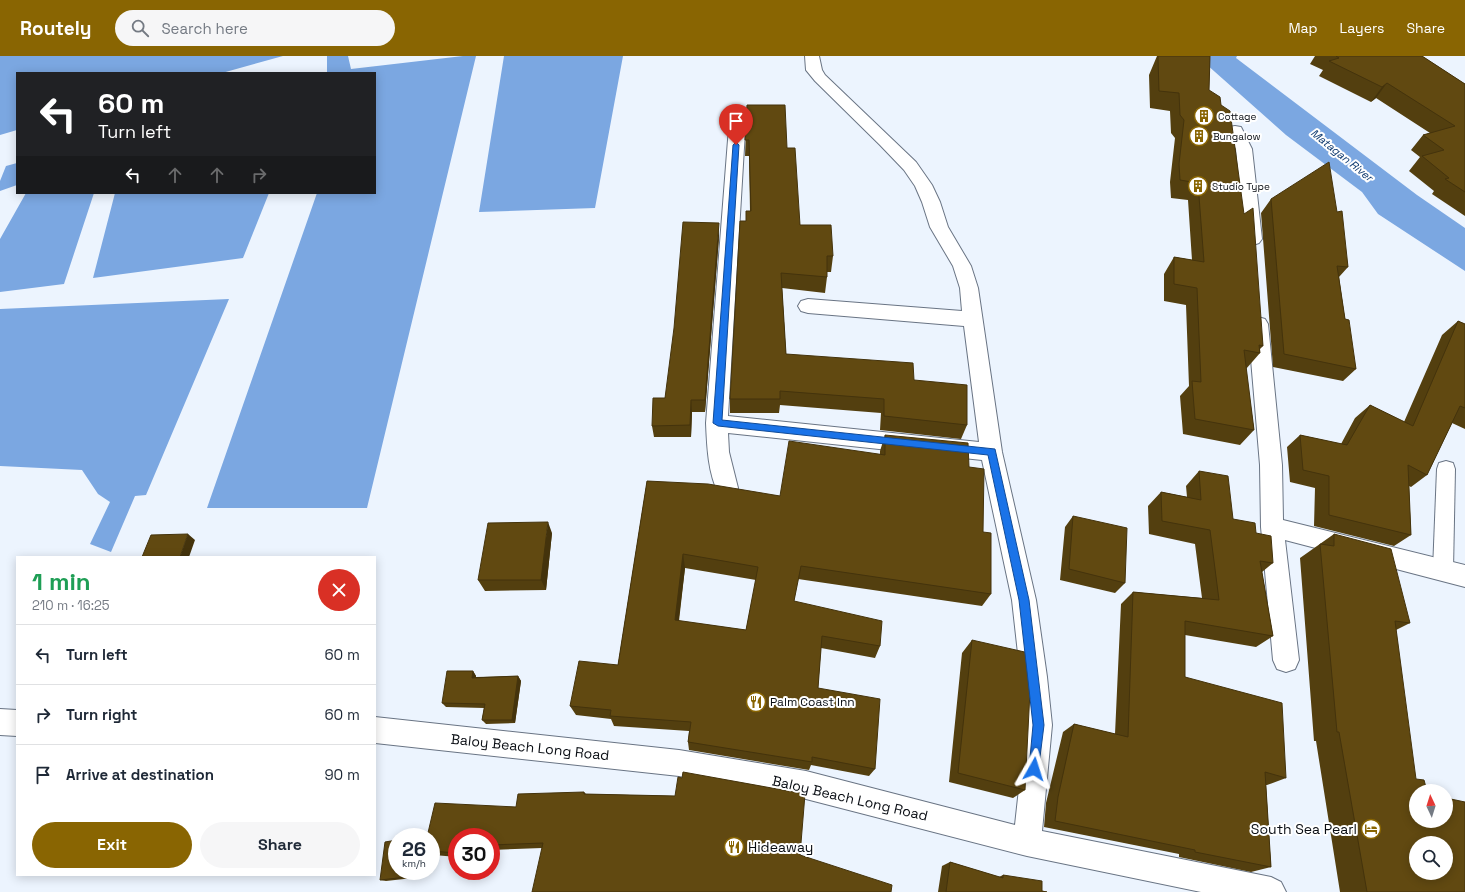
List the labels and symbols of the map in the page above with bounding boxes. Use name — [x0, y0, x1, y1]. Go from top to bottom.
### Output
pin — [719, 104, 753, 145]
building icon: Cottage — [1193, 105, 1215, 127]
place label: Cottage — [1218, 110, 1256, 123]
building icon: Bungalow — [1188, 125, 1210, 147]
water label: Matagan River — [1308, 126, 1377, 185]
place label: Bungalow — [1213, 130, 1261, 143]
building icon: Studio Type — [1187, 175, 1209, 197]
place label: Studio Type — [1212, 180, 1270, 193]
restaurant icon: Palm Coast Inn — [745, 691, 767, 713]
place label: Palm Coast Inn — [770, 694, 855, 710]
street label: Baloy Beach Long Road — [450, 730, 610, 764]
position arrow — [1013, 748, 1055, 790]
street label: Baloy Beach Long Road — [770, 771, 930, 825]
north arrow — [1409, 784, 1453, 828]
hotel icon: South Sea Pearl — [1360, 818, 1382, 840]
place label: South Sea Pearl — [1251, 820, 1357, 838]
speed limit sign: 30 — [448, 828, 500, 880]
restaurant icon: Hideaway — [723, 836, 745, 858]
place label: Hideaway — [748, 838, 813, 856]

